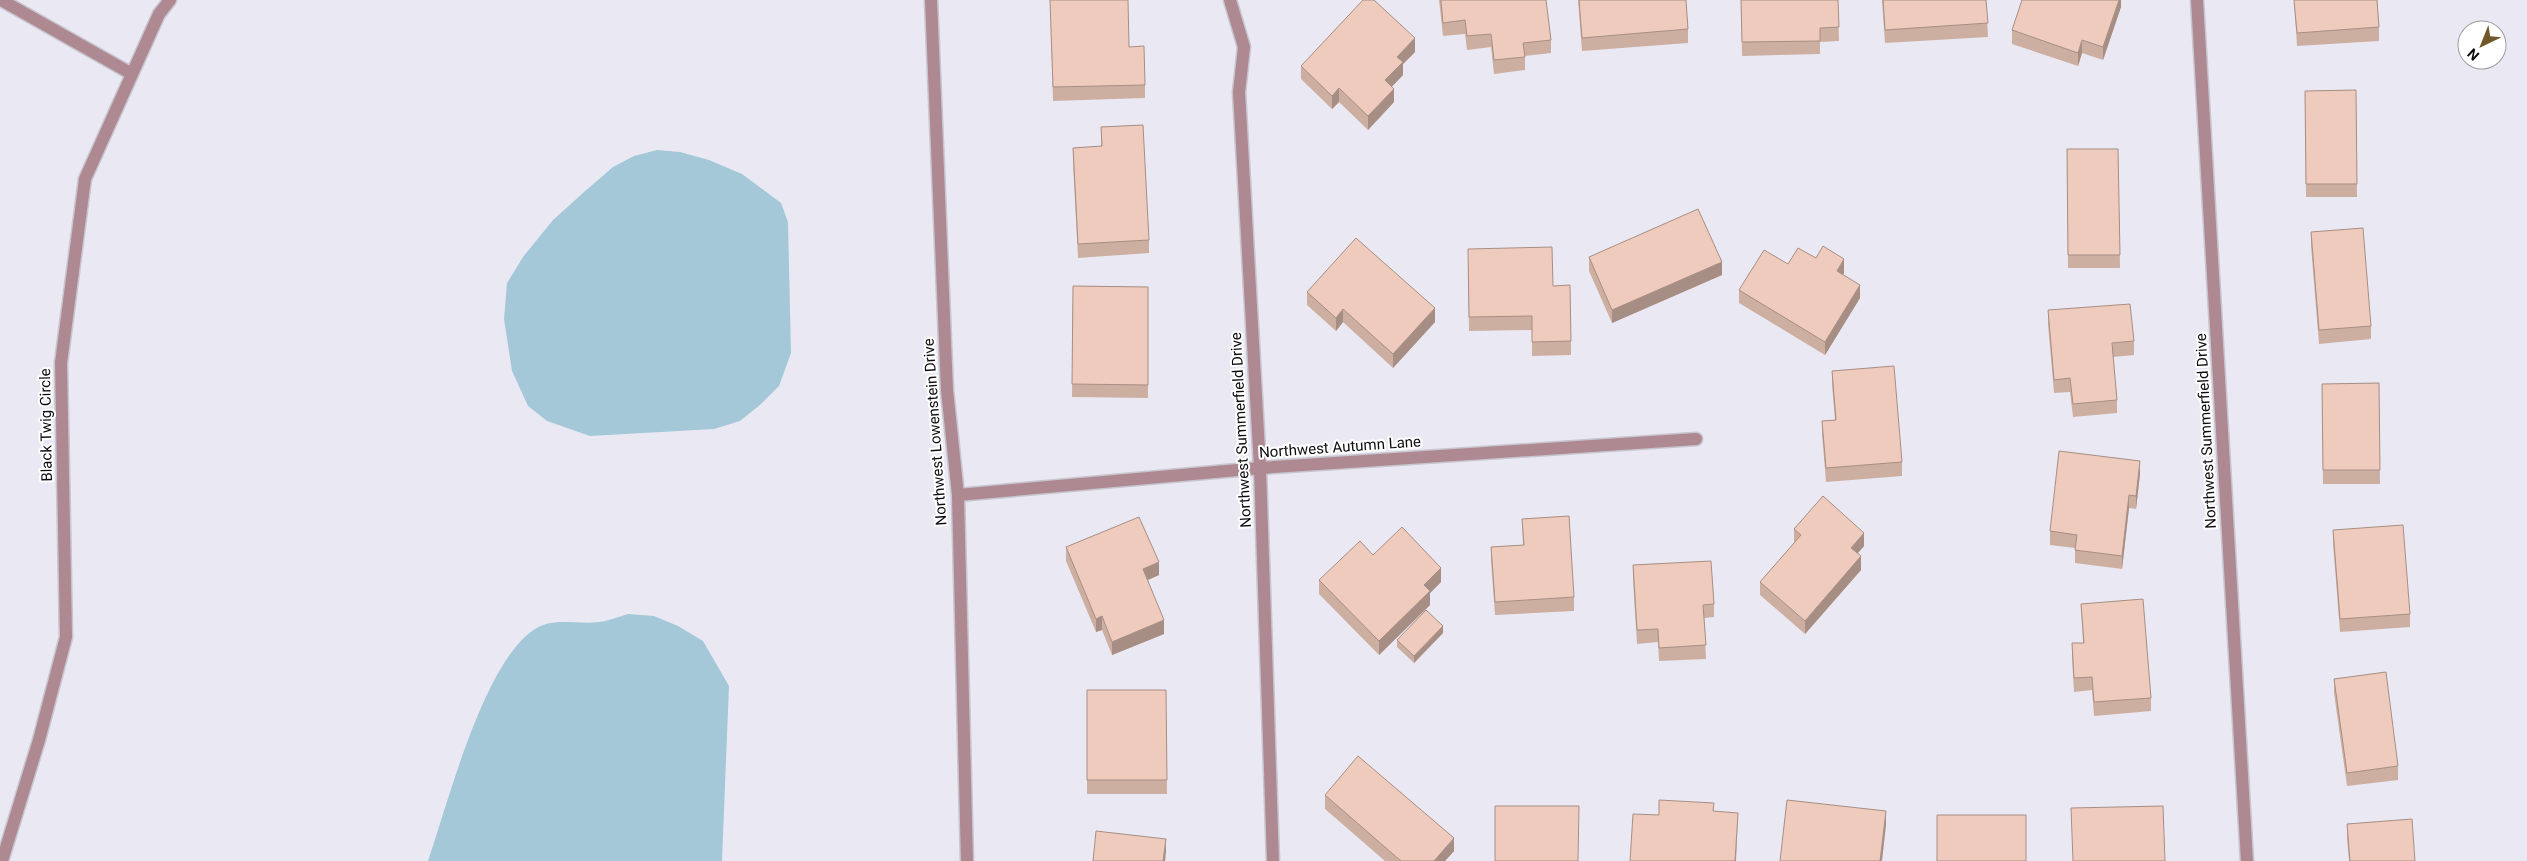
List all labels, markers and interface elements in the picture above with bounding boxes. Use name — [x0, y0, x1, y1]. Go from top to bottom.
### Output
north arrow — [2457, 20, 2507, 70]
text: N — [2464, 45, 2482, 64]
street label: Northwest Summerfield Drive — [1227, 332, 1255, 528]
street label: Northwest Summerfield Drive — [2192, 333, 2220, 529]
street label: Northwest Lowenstein Drive — [919, 338, 951, 526]
street label: Black Twig Circle — [36, 368, 56, 482]
street label: Northwest Autumn Lane — [1258, 432, 1422, 462]

